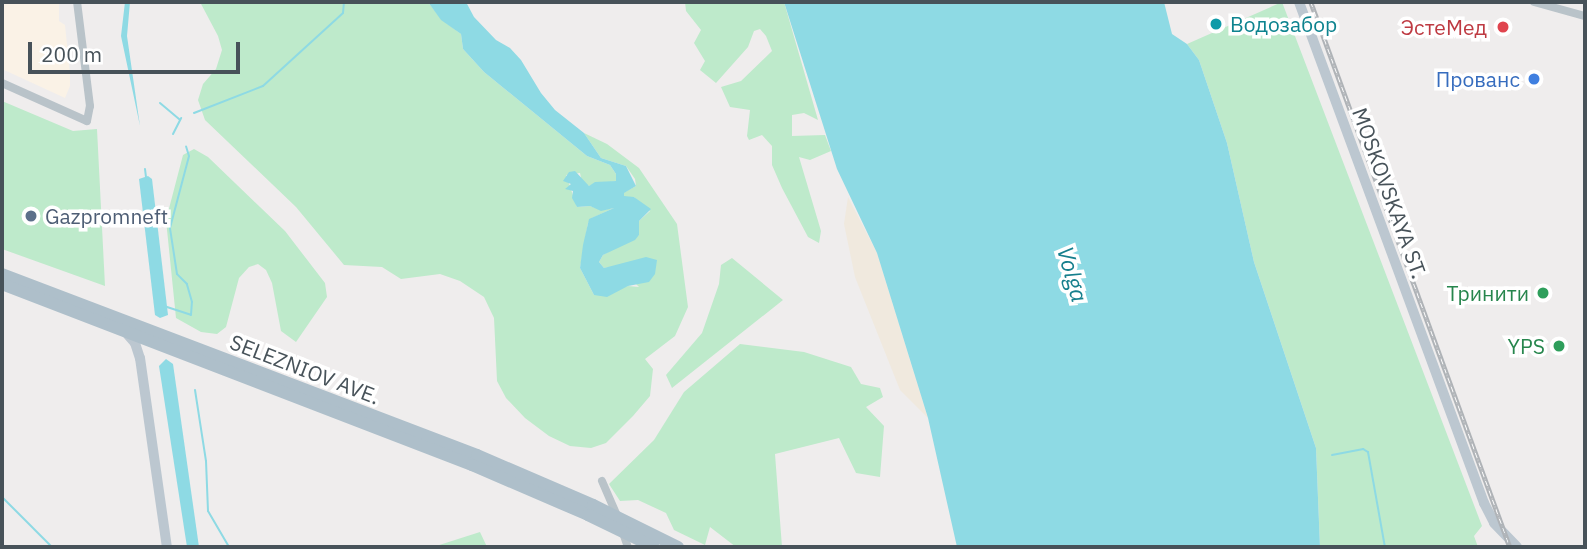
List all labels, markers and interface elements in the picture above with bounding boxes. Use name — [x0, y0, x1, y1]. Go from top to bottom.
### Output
place label: Водозабор — [1230, 11, 1337, 37]
place label: ЭстеМед — [1401, 14, 1487, 40]
marker: Водозабор — [1208, 16, 1224, 32]
marker: ЭстеМед — [1493, 17, 1513, 37]
scale bar — [32, 28, 243, 72]
text: 200 m — [41, 40, 102, 68]
place label: Прованс — [1436, 66, 1520, 92]
marker: Прованс — [1526, 71, 1542, 87]
street label: MOSKOVSKAYA ST. — [1347, 104, 1433, 282]
place label: Gazpromneft — [45, 203, 168, 229]
marker: Gazpromneft — [23, 208, 39, 224]
water label: Volga — [1052, 243, 1094, 305]
place label: Тринити — [1446, 280, 1529, 306]
marker: Тринити — [1535, 285, 1551, 301]
street label: SELEZNIOV AVE. — [227, 329, 383, 409]
place label: YPS — [1508, 333, 1545, 359]
marker: YPS — [1551, 338, 1567, 354]

